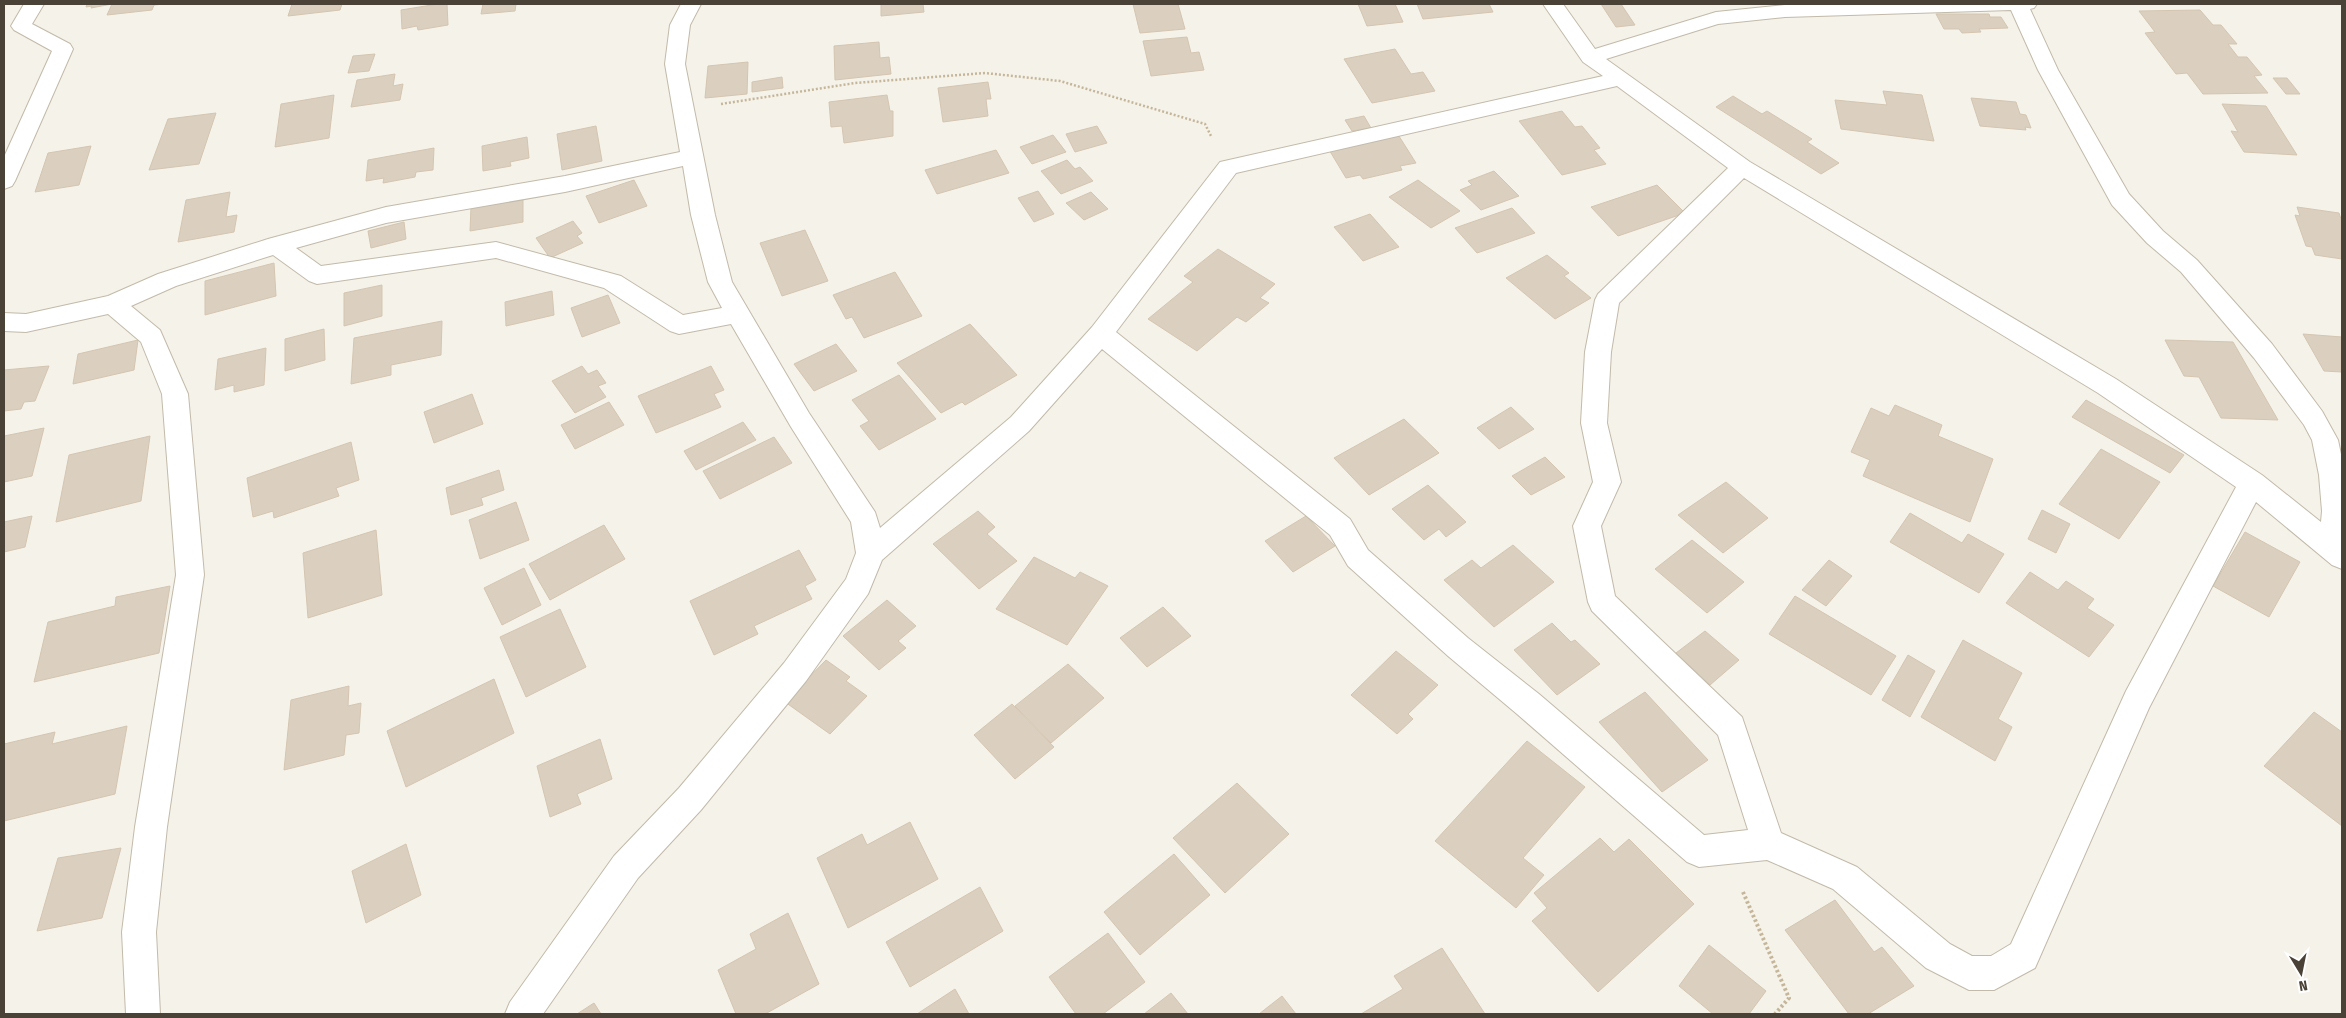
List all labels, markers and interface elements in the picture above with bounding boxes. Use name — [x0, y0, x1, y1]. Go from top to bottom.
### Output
north arrow — [2276, 948, 2326, 998]
text: N — [2298, 976, 2309, 994]

